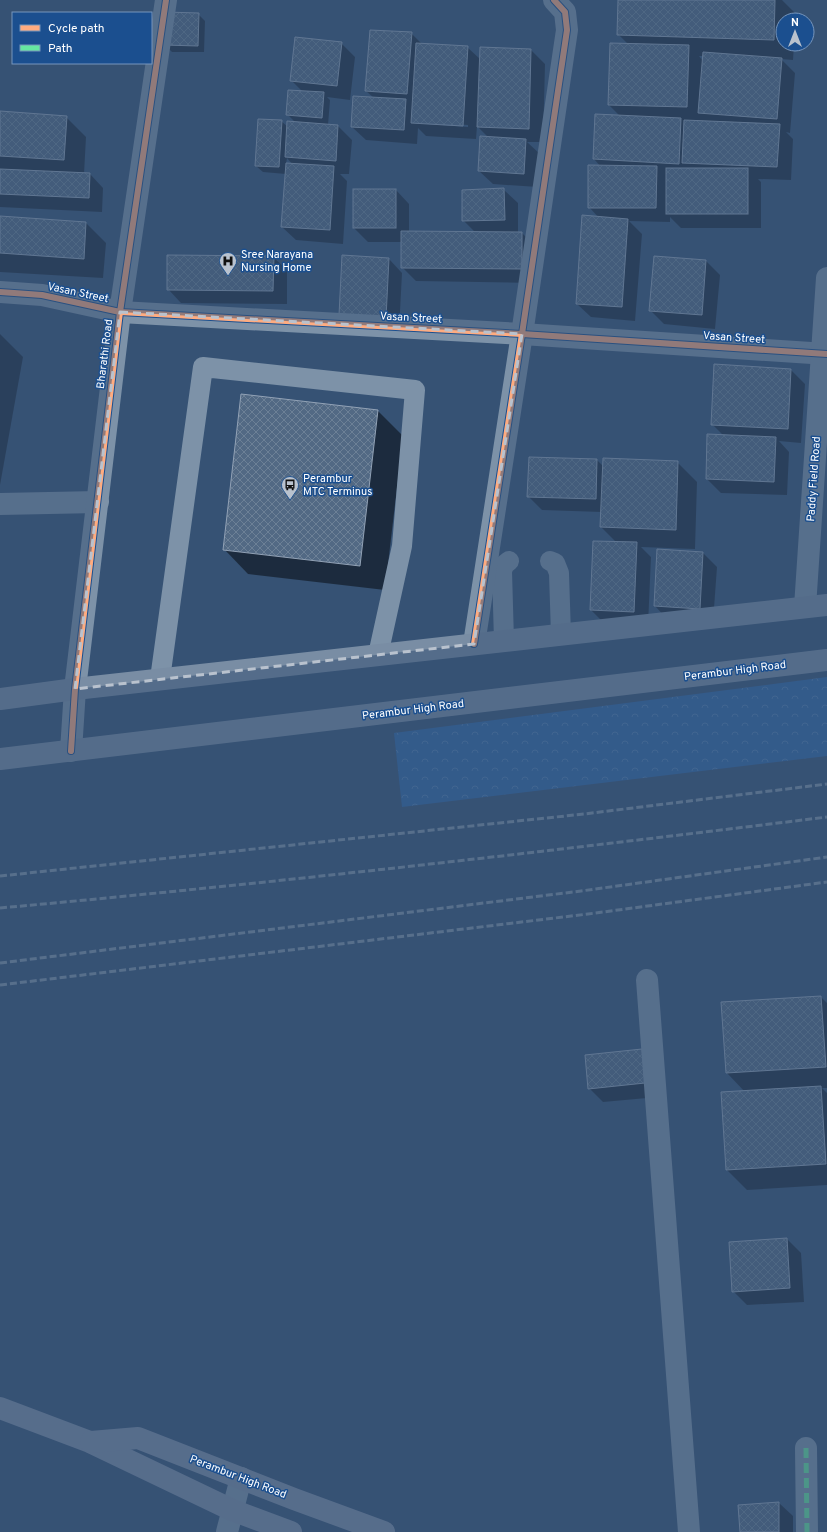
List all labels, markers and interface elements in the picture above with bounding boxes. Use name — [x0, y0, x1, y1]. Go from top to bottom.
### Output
legend — [12, 12, 152, 64]
north arrow — [775, 12, 815, 52]
text: N — [791, 16, 799, 30]
text: Cycle path — [48, 21, 105, 37]
text: Path — [48, 41, 73, 57]
place label: Sree Narayana Nursing Home — [241, 248, 313, 275]
hospital icon: Sree Narayana Nursing Home — [218, 251, 238, 276]
street label: Vasan Street — [46, 280, 110, 306]
street label: Vasan Street — [380, 309, 442, 327]
street label: Bharathi Road — [94, 318, 116, 390]
street label: Vasan Street — [702, 329, 766, 347]
street label: Paddy Field Road — [804, 436, 824, 522]
place label: Perambur MTC Terminus — [303, 472, 372, 499]
bus stop icon: Perambur MTC Terminus — [280, 475, 300, 500]
street label: Perambur High Road — [683, 658, 787, 684]
street label: Perambur High Road — [361, 697, 465, 723]
street label: Perambur High Road — [188, 1452, 288, 1502]

